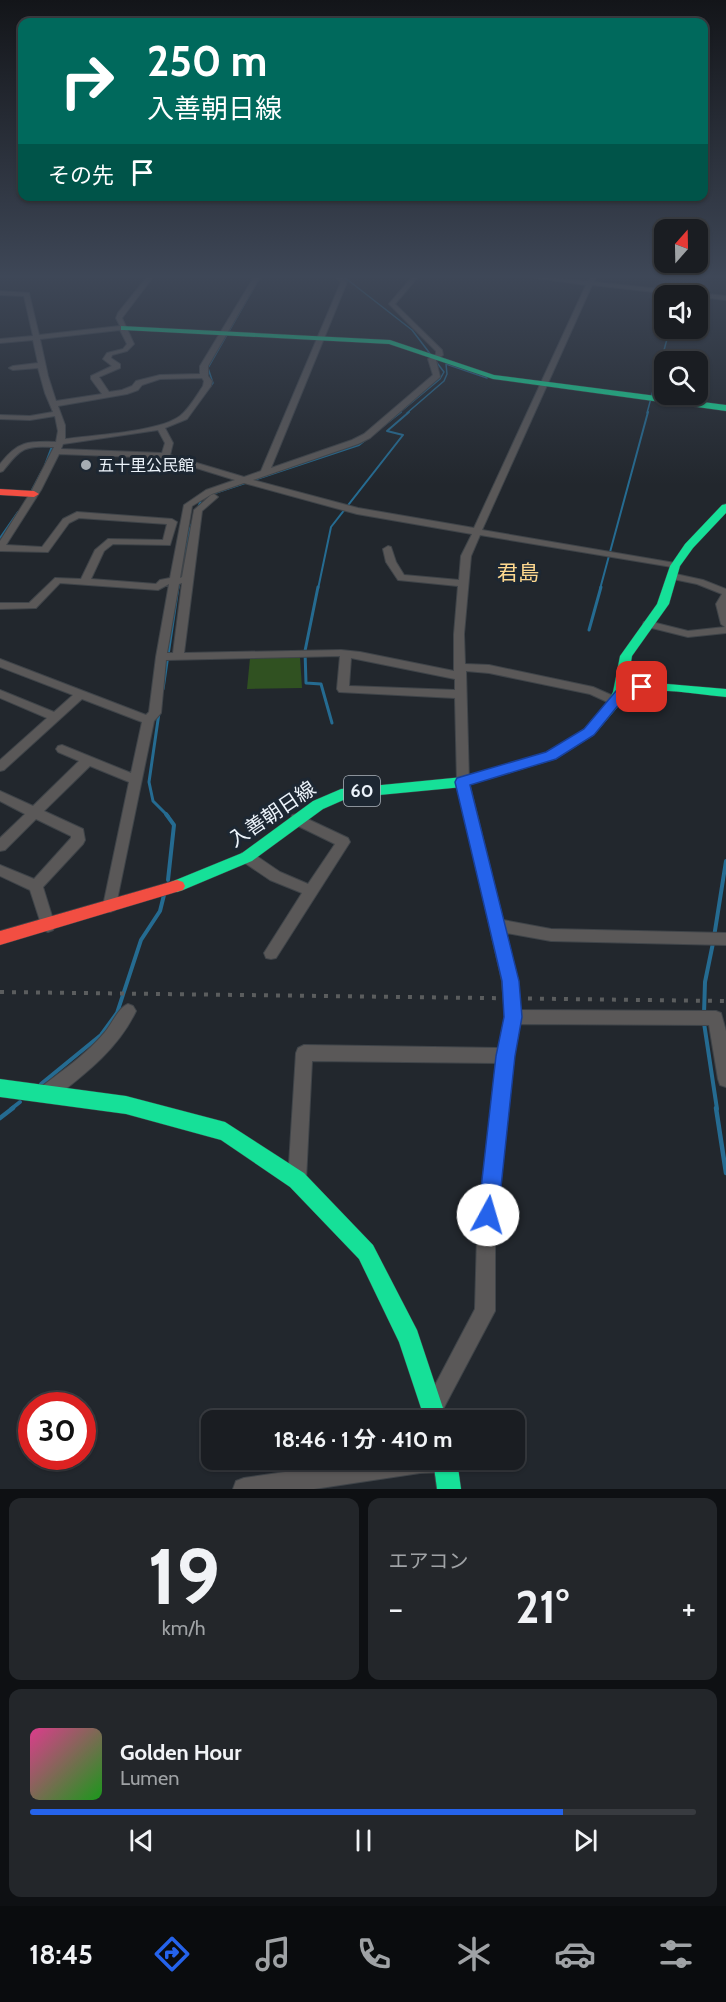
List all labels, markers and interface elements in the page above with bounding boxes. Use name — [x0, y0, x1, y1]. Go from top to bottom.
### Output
text: 250 m — [147, 35, 267, 87]
icon: right — [48, 42, 126, 120]
text: 入善朝日線 — [147, 92, 282, 125]
icon: arrive — [126, 156, 159, 189]
text: その先 — [48, 162, 114, 189]
north arrow — [654, 219, 708, 273]
map controls — [654, 219, 708, 405]
button: sound — [654, 285, 708, 339]
button: search — [654, 351, 708, 405]
place label: 五十里公民館 — [98, 456, 194, 475]
marker: 五十里公民館 — [79, 458, 93, 472]
district label: 君島 — [497, 560, 539, 585]
pin — [616, 661, 667, 712]
icon: arrive — [625, 670, 658, 703]
street label: 入善朝日線 — [224, 776, 320, 852]
road number: 60 — [344, 776, 380, 806]
position arrow — [456, 1183, 520, 1247]
speed limit sign: 30 — [18, 1392, 96, 1470]
text: 18:46 · 1 分 · 410 m — [274, 1426, 452, 1453]
text: 19 — [147, 1529, 220, 1624]
text: エアコン — [389, 1549, 469, 1573]
text: 21° — [516, 1580, 569, 1634]
text: − — [389, 1588, 403, 1628]
text: + — [681, 1588, 696, 1628]
text: km/h — [162, 1616, 206, 1640]
text: Golden Hour — [120, 1739, 241, 1766]
text: Lumen — [120, 1766, 179, 1790]
icon: previous — [125, 1824, 158, 1857]
icon: pause — [347, 1824, 380, 1857]
icon: next — [569, 1824, 602, 1857]
icon: directions — [151, 1933, 193, 1975]
icon: music — [252, 1933, 294, 1975]
icon: phone — [353, 1933, 395, 1975]
icon: climate — [453, 1933, 495, 1975]
icon: car — [554, 1933, 596, 1975]
icon: filters — [655, 1933, 697, 1975]
text: 18:45 — [29, 1938, 93, 1971]

